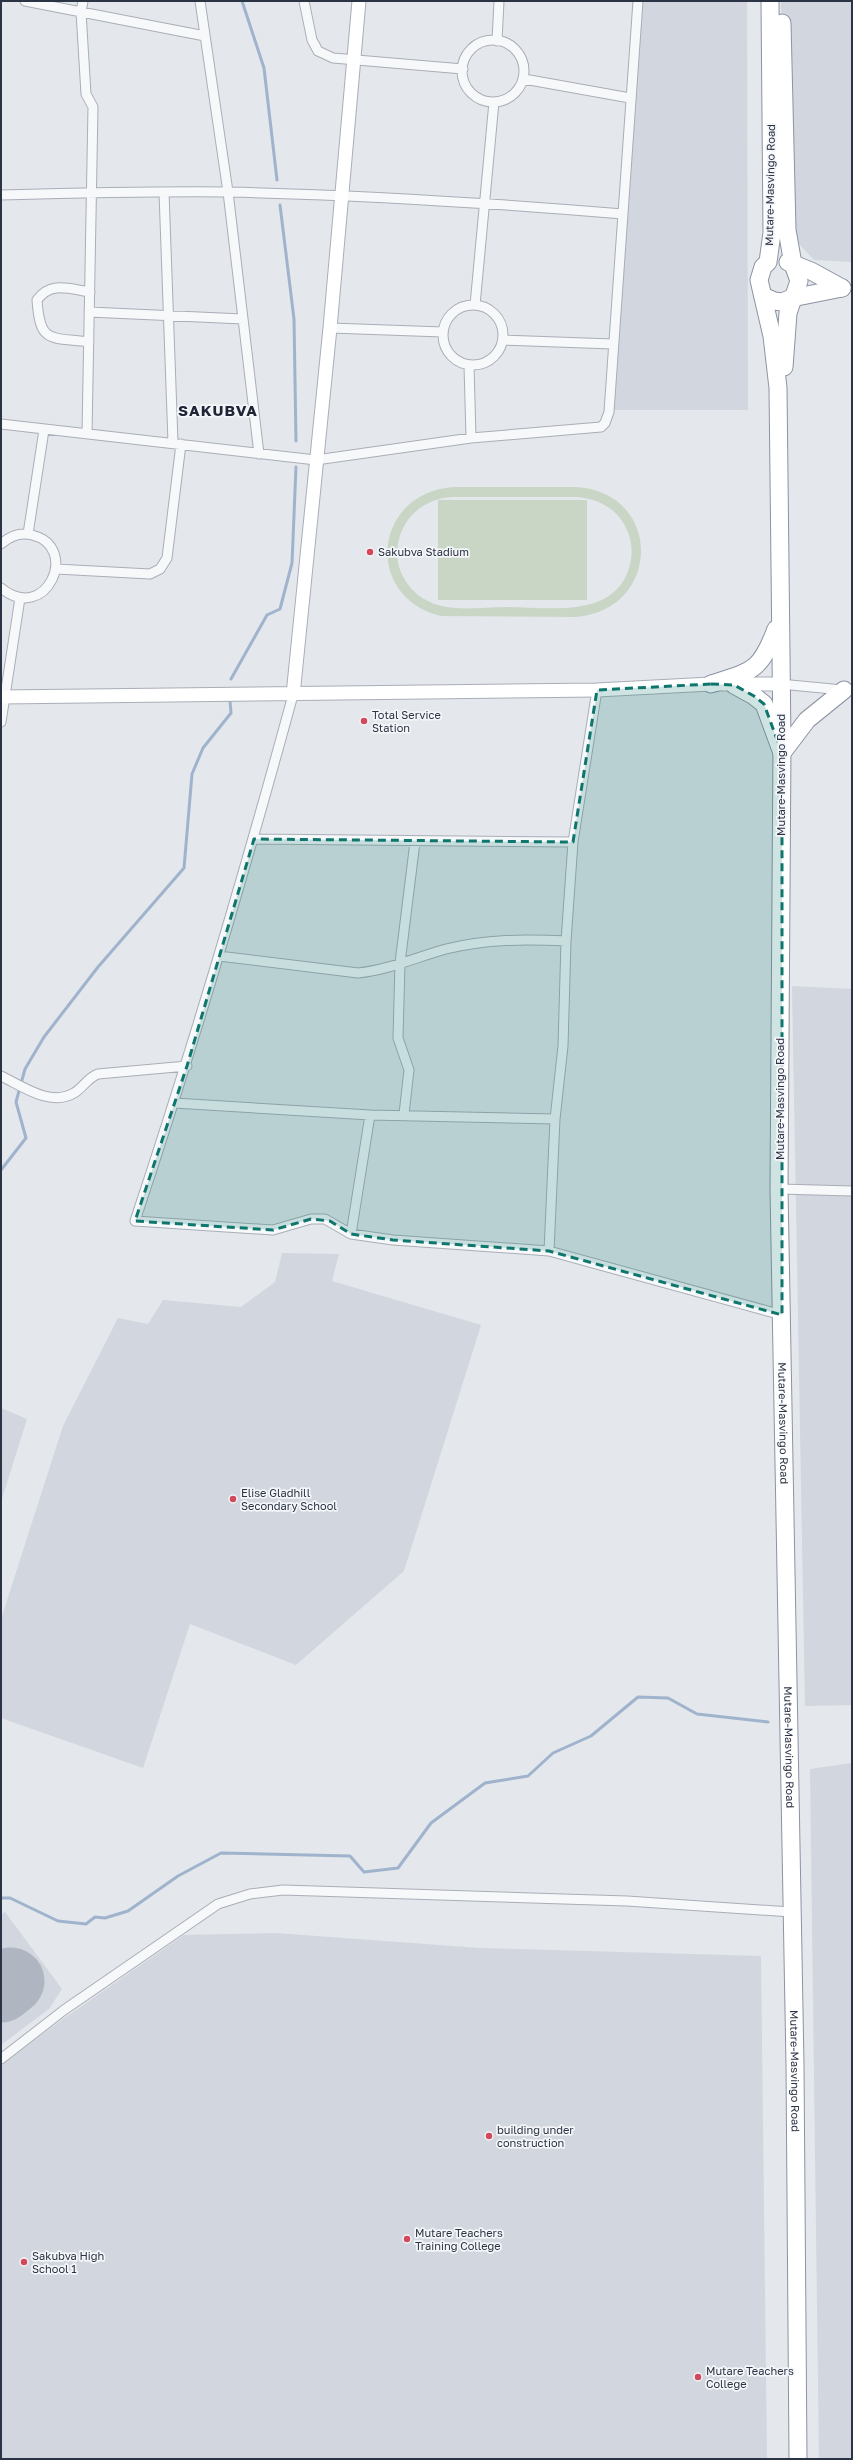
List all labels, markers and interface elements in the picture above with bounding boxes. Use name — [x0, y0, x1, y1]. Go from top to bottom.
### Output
street label: Mutare-Masvingo Road — [762, 124, 777, 246]
district label: SAKUBVA — [178, 401, 258, 419]
place label: Sakubva Stadium — [378, 545, 469, 558]
marker: Sakubva Stadium — [365, 547, 375, 557]
place label: Total Service Station — [372, 708, 441, 734]
street label: Mutare-Masvingo Road — [774, 714, 787, 836]
marker: Total Service Station — [359, 716, 369, 726]
street label: Mutare-Masvingo Road — [773, 1038, 786, 1160]
street label: Mutare-Masvingo Road — [776, 1362, 791, 1484]
place label: Elise Gladhill Secondary School — [241, 1486, 337, 1512]
marker: Elise Gladhill Secondary School — [228, 1494, 238, 1504]
street label: Mutare-Masvingo Road — [782, 1686, 797, 1808]
street label: Mutare-Masvingo Road — [788, 2010, 803, 2132]
place label: building under construction — [497, 2123, 574, 2149]
marker: building under construction — [484, 2131, 494, 2141]
place label: Mutare Teachers Training College — [415, 2226, 503, 2252]
marker: Mutare Teachers Training College — [402, 2234, 412, 2244]
place label: Sakubva High School 1 — [32, 2249, 104, 2275]
marker: Sakubva High School 1 — [19, 2257, 29, 2267]
place label: Mutare Teachers College — [706, 2364, 794, 2390]
marker: Mutare Teachers College — [693, 2372, 703, 2382]

